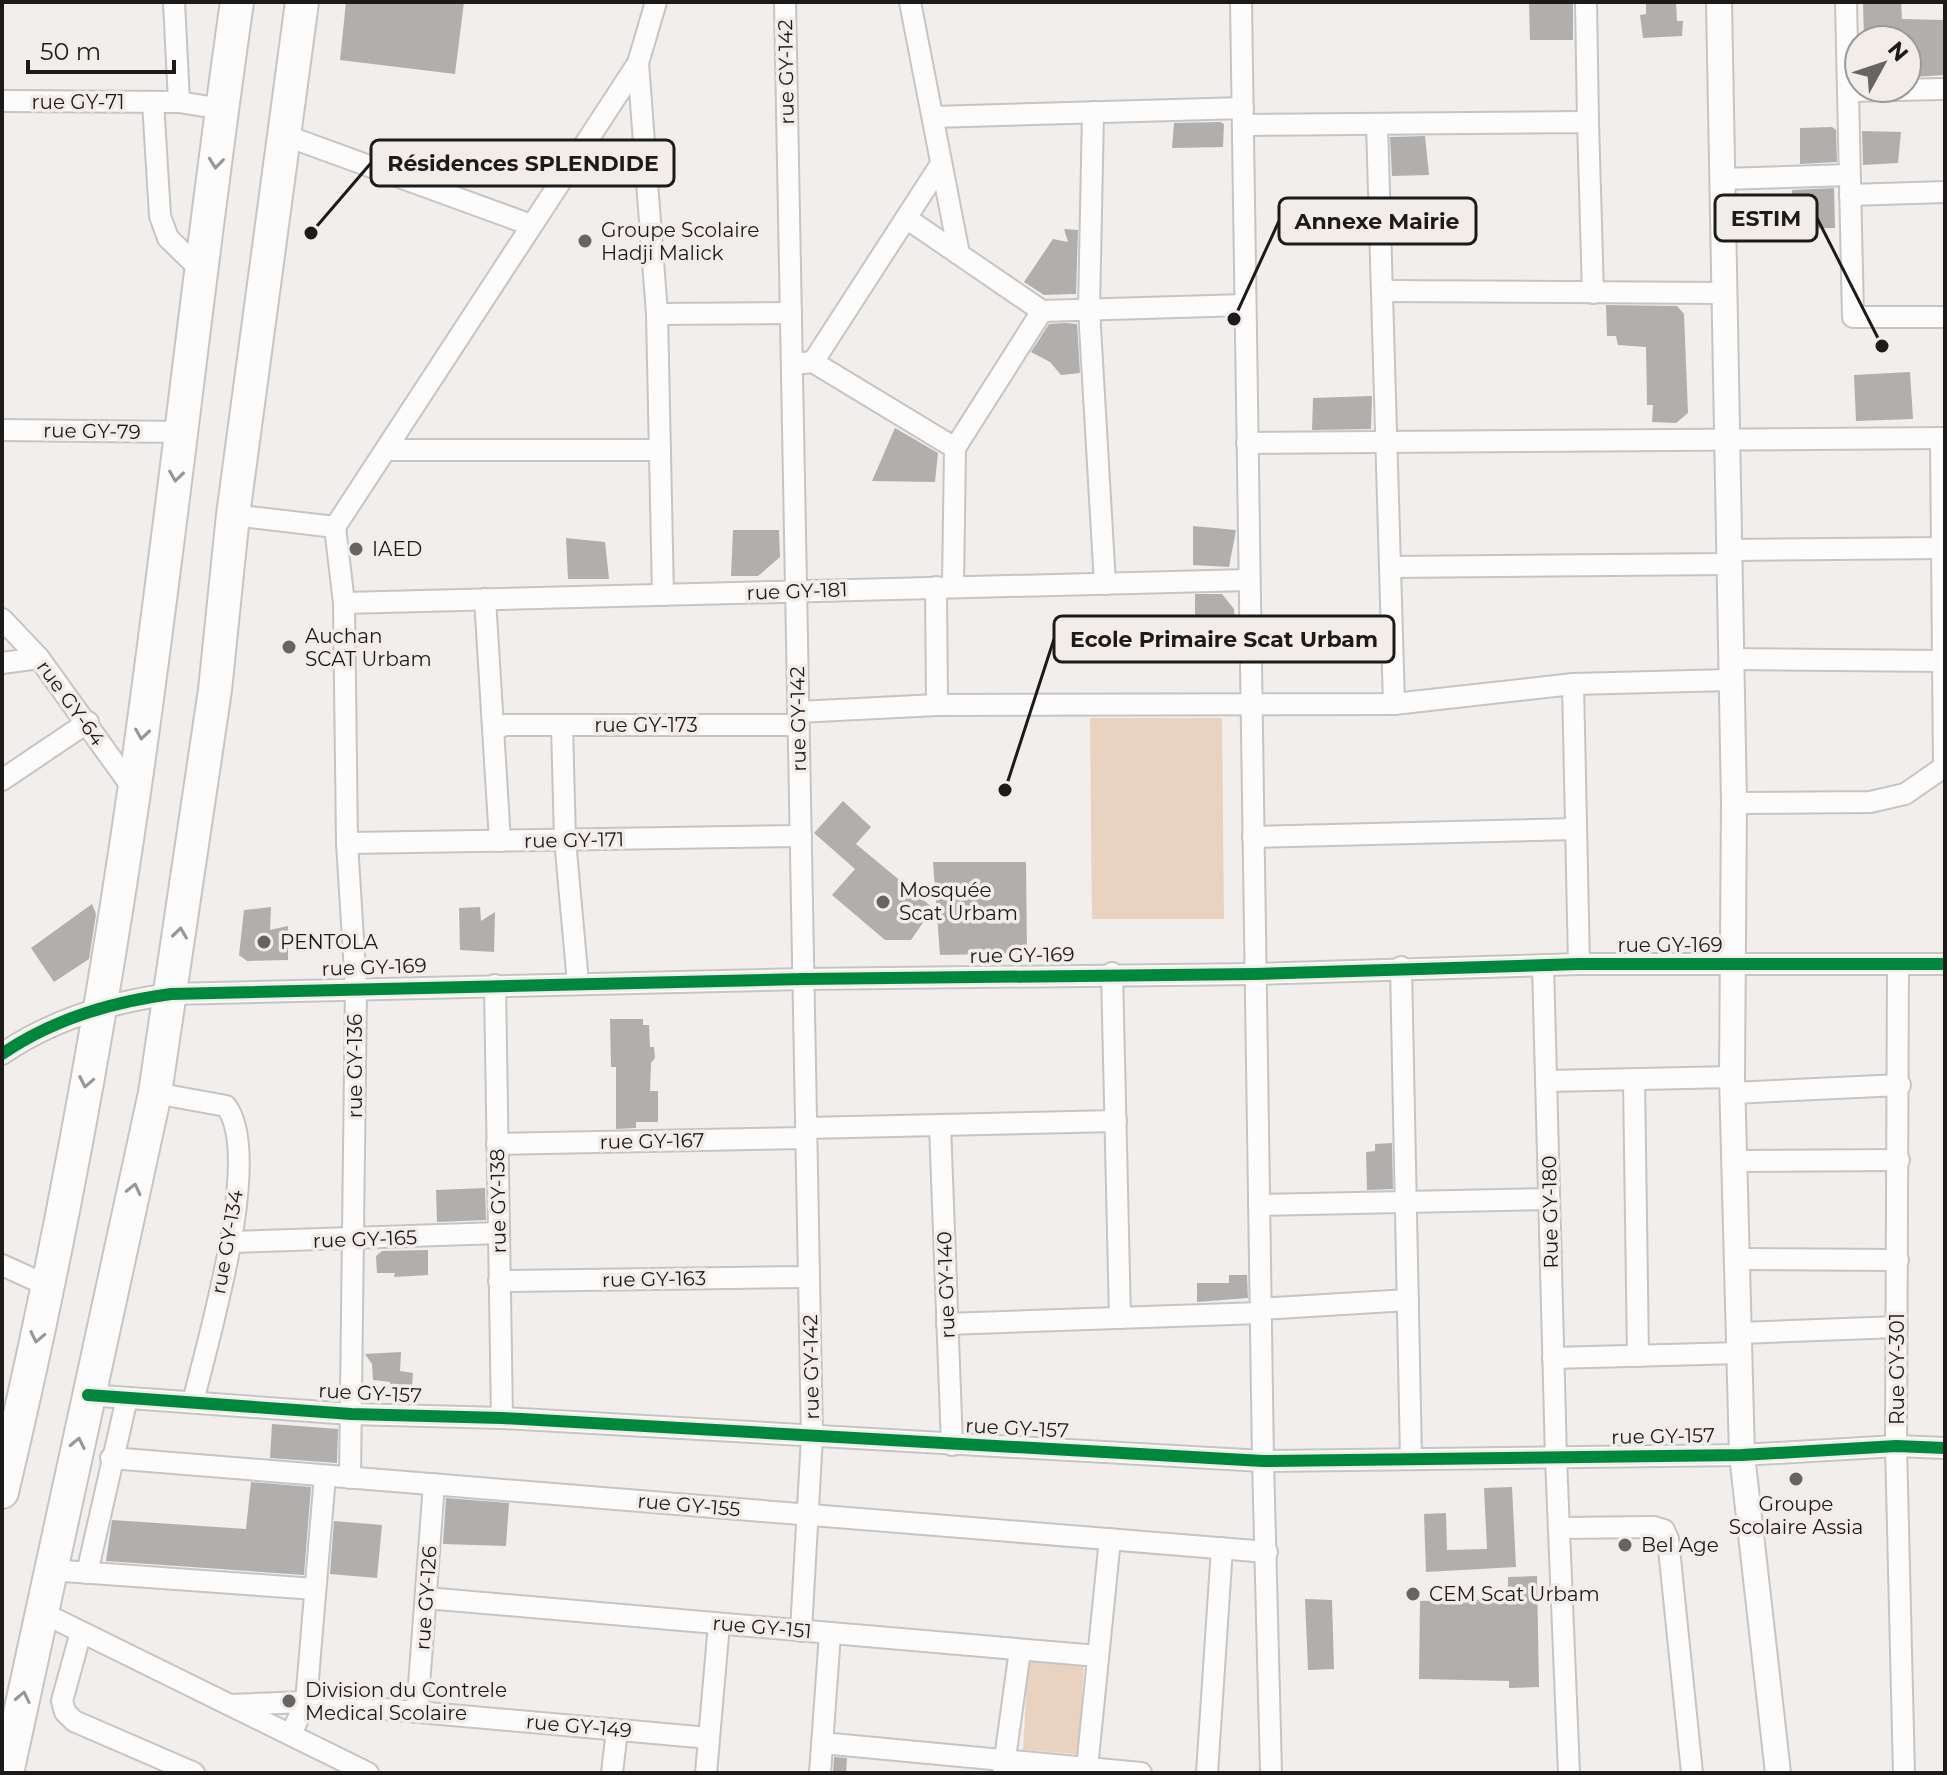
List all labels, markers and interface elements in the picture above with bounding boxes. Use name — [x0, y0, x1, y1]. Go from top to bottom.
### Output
street label: rue GY-142 — [773, 19, 799, 125]
scale bar — [28, 24, 174, 74]
north arrow — [1843, 24, 1923, 104]
text: N — [1882, 36, 1914, 67]
text: 50 m — [40, 37, 101, 66]
street label: rue GY-71 — [32, 90, 124, 114]
callout: Résidences SPLENDIDE — [371, 140, 674, 186]
text: Résidences SPLENDIDE — [387, 150, 659, 177]
one-way arrow — [207, 156, 224, 169]
callout: ESTIM — [1715, 195, 1817, 241]
callout: Annexe Mairie — [1279, 198, 1476, 244]
text: ESTIM — [1731, 205, 1801, 232]
text: Annexe Mairie — [1294, 208, 1460, 235]
place label: Groupe Scolaire Hadji Malick — [601, 218, 759, 265]
marker: Groupe Scolaire Hadji Malick — [576, 232, 594, 250]
street label: rue GY-79 — [43, 418, 141, 444]
one-way arrow — [168, 470, 185, 483]
place label: IAED — [372, 537, 422, 561]
marker: IAED — [347, 540, 365, 558]
street label: rue GY-181 — [746, 577, 848, 605]
callout: Ecole Primaire Scat Urbam — [1054, 616, 1394, 662]
place label: Auchan SCAT Urbam — [305, 624, 432, 671]
text: Ecole Primaire Scat Urbam — [1070, 626, 1378, 653]
marker: Auchan SCAT Urbam — [280, 638, 298, 656]
street label: rue GY-64 — [32, 656, 110, 750]
street label: rue GY-142 — [785, 666, 811, 772]
street label: rue GY-173 — [594, 713, 698, 737]
one-way arrow — [133, 728, 150, 741]
street label: rue GY-171 — [524, 827, 624, 853]
place label: Mosquée Scat Urbam — [899, 878, 1018, 925]
marker: Mosquée Scat Urbam — [874, 893, 892, 911]
one-way arrow — [171, 926, 188, 940]
place label: PENTOLA — [280, 930, 379, 954]
marker: PENTOLA — [255, 933, 273, 951]
street label: rue GY-169 — [1617, 933, 1723, 957]
street label: rue GY-169 — [969, 942, 1075, 968]
street label: rue GY-169 — [321, 953, 427, 981]
street label: rue GY-136 — [343, 1014, 367, 1118]
one-way arrow — [79, 1075, 96, 1089]
street label: rue GY-167 — [599, 1128, 705, 1154]
street label: rue GY-138 — [485, 1148, 511, 1254]
street label: Rue GY-180 — [1537, 1155, 1563, 1269]
one-way arrow — [125, 1182, 142, 1196]
street label: rue GY-134 — [206, 1188, 248, 1296]
street label: rue GY-165 — [312, 1225, 418, 1253]
street label: rue GY-140 — [932, 1231, 960, 1339]
street label: rue GY-163 — [602, 1266, 706, 1292]
street label: Rue GY-301 — [1885, 1313, 1909, 1425]
street label: rue GY-142 — [798, 1314, 824, 1420]
one-way arrow — [29, 1330, 46, 1343]
street label: rue GY-157 — [318, 1378, 422, 1408]
street label: rue GY-157 — [965, 1413, 1069, 1443]
street label: rue GY-157 — [1611, 1423, 1715, 1449]
one-way arrow — [68, 1436, 85, 1449]
marker: Groupe Scolaire Assia — [1787, 1470, 1805, 1488]
street label: rue GY-155 — [636, 1489, 742, 1521]
place label: Groupe Scolaire Assia — [1729, 1492, 1863, 1539]
place label: Bel Age — [1641, 1533, 1719, 1557]
marker: Bel Age — [1616, 1536, 1634, 1554]
street label: rue GY-126 — [410, 1545, 442, 1651]
place label: CEM Scat Urbam — [1429, 1582, 1600, 1606]
marker: CEM Scat Urbam — [1404, 1585, 1422, 1603]
street label: rue GY-151 — [711, 1611, 813, 1643]
place label: Division du Contrele Medical Scolaire — [305, 1678, 507, 1725]
one-way arrow — [14, 1690, 31, 1704]
marker: Division du Contrele Medical Scolaire — [280, 1692, 298, 1710]
street label: rue GY-149 — [525, 1709, 633, 1743]

